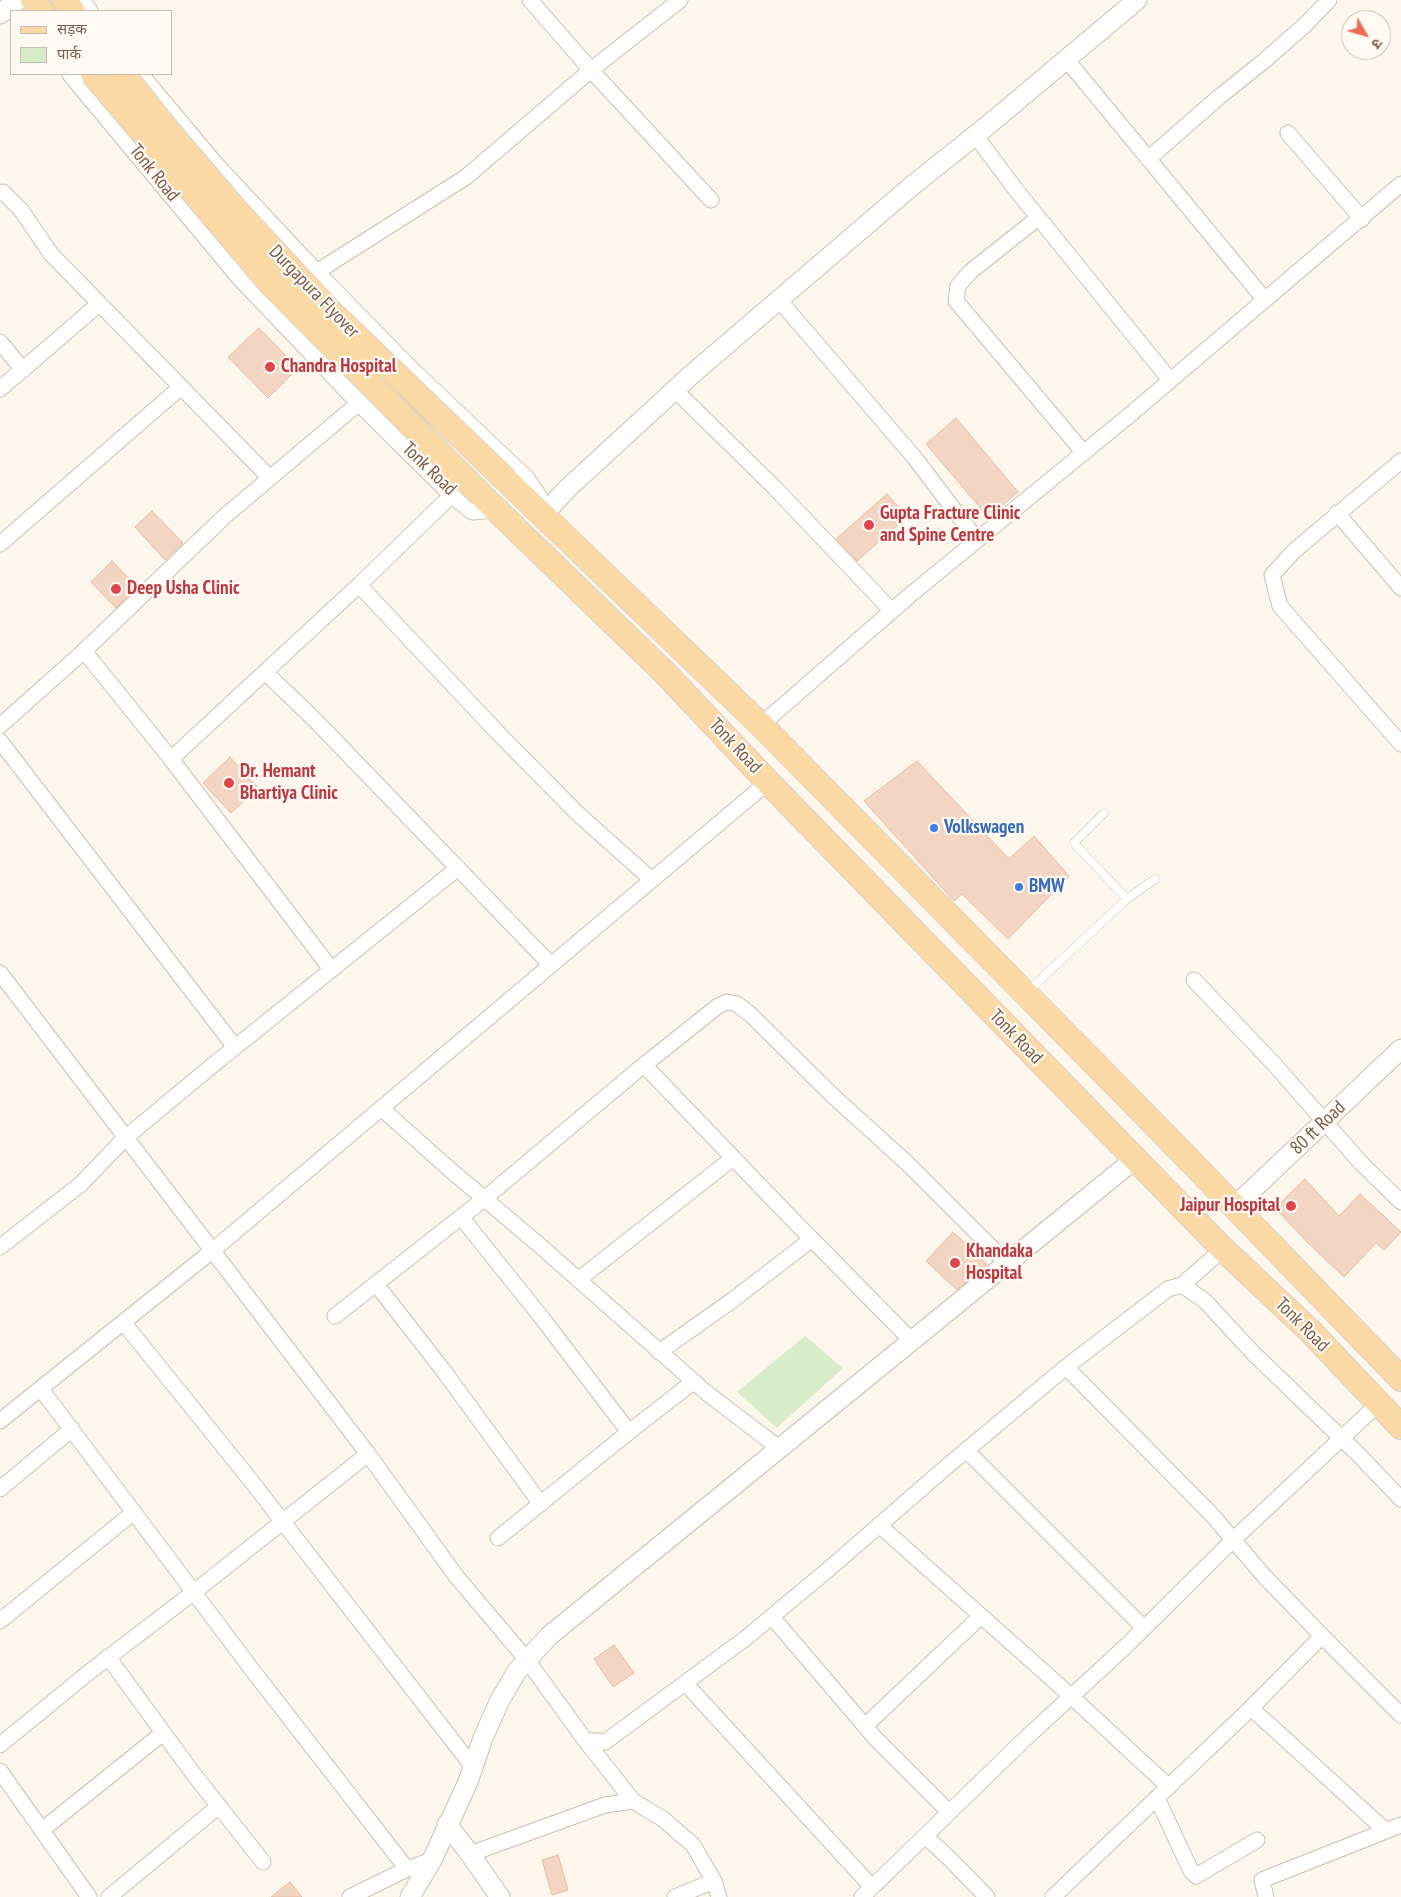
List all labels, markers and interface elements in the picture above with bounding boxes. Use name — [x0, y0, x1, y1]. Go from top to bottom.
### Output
legend — [10, 10, 172, 75]
north arrow — [1341, 10, 1391, 60]
text: सड़क — [57, 19, 87, 38]
text: उ — [1367, 35, 1387, 52]
text: पार्क — [57, 44, 81, 63]
street label: Tonk Road — [124, 140, 184, 206]
street label: Durgapura Flyover — [264, 241, 364, 343]
place label: Chandra Hospital — [281, 356, 396, 378]
marker: Chandra Hospital — [263, 360, 277, 374]
street label: Tonk Road — [397, 438, 461, 500]
place label: Gupta Fracture Clinic and Spine Centre — [880, 503, 1020, 547]
marker: Gupta Fracture Clinic and Spine Centre — [862, 518, 876, 532]
place label: Deep Usha Clinic — [127, 578, 240, 600]
marker: Deep Usha Clinic — [109, 582, 123, 596]
street label: Tonk Road — [704, 714, 766, 778]
place label: Dr. Hemant Bhartiya Clinic — [240, 761, 338, 805]
marker: Dr. Hemant Bhartiya Clinic — [222, 776, 236, 790]
place label: Volkswagen — [944, 817, 1024, 839]
marker: Volkswagen — [928, 822, 940, 834]
place label: BMW — [1029, 876, 1065, 898]
marker: BMW — [1013, 881, 1025, 893]
street label: Tonk Road — [985, 1005, 1047, 1069]
street label: 80 ft Road — [1286, 1096, 1350, 1160]
place label: Jaipur Hospital — [1180, 1195, 1280, 1217]
marker: Jaipur Hospital — [1284, 1199, 1298, 1213]
place label: Khandaka Hospital — [966, 1241, 1033, 1285]
marker: Khandaka Hospital — [948, 1256, 962, 1270]
street label: Tonk Road — [1270, 1293, 1334, 1357]

